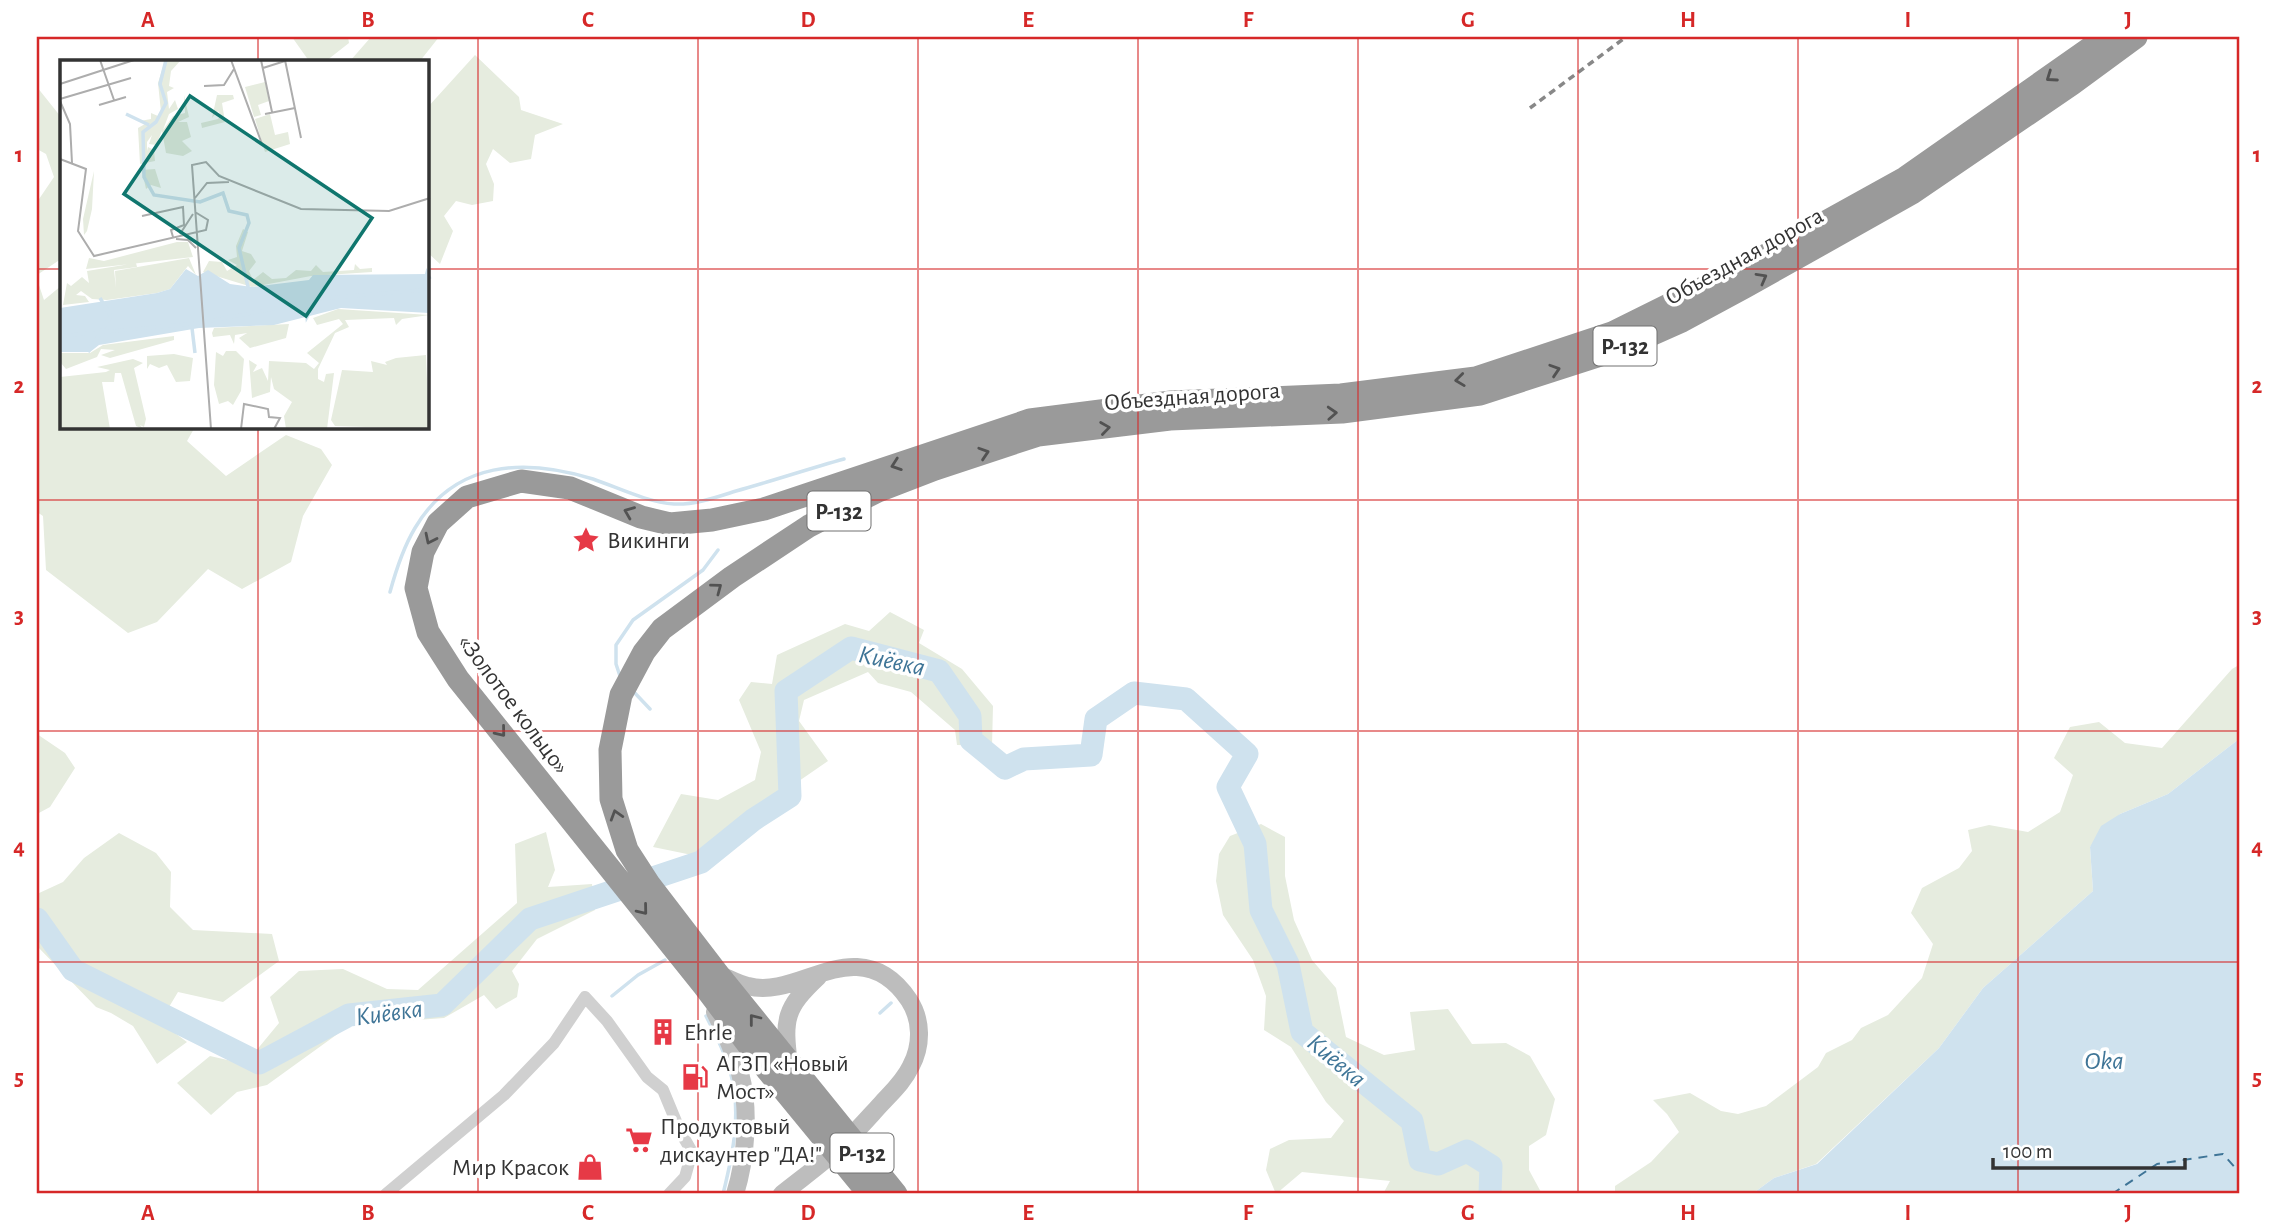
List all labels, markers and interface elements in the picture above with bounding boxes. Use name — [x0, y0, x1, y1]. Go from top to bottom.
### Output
text: A — [141, 9, 155, 32]
text: B — [361, 9, 375, 32]
text: C — [582, 9, 594, 32]
text: D — [800, 9, 816, 32]
text: E — [1022, 9, 1034, 32]
text: F — [1243, 9, 1254, 32]
text: G — [1461, 9, 1475, 32]
text: H — [1680, 9, 1696, 32]
text: I — [1905, 9, 1911, 32]
text: J — [2124, 9, 2132, 32]
inset map — [60, 60, 429, 429]
one-way arrow — [2046, 69, 2059, 81]
text: 1 — [15, 144, 23, 167]
text: 1 — [2253, 144, 2261, 167]
street label: Объездная дорога — [1661, 204, 1828, 310]
one-way arrow — [1754, 273, 1767, 286]
road number: Р-132 — [1594, 326, 1656, 366]
one-way arrow — [1548, 364, 1560, 378]
one-way arrow — [1454, 373, 1466, 388]
text: 2 — [14, 375, 25, 398]
text: 2 — [2252, 375, 2263, 398]
street label: Объездная дорога — [1103, 379, 1281, 415]
one-way arrow — [1327, 405, 1338, 420]
one-way arrow — [1100, 420, 1111, 435]
one-way arrow — [977, 447, 989, 461]
one-way arrow — [890, 457, 902, 471]
road number: Р-132 — [808, 491, 870, 530]
one-way arrow — [624, 506, 637, 520]
place icon: Викинги — [571, 525, 601, 555]
place label: Викинги — [607, 529, 690, 553]
one-way arrow — [424, 532, 438, 544]
one-way arrow — [709, 584, 721, 597]
text: 3 — [14, 605, 24, 628]
text: 3 — [2252, 605, 2262, 628]
street label: «Золотое кольцо» — [453, 630, 573, 779]
water label: Киёвка — [856, 641, 927, 681]
one-way arrow — [492, 725, 505, 737]
one-way arrow — [610, 809, 624, 822]
text: 4 — [13, 836, 25, 859]
text: 4 — [2251, 836, 2263, 859]
one-way arrow — [634, 902, 647, 914]
water label: Киёвка — [354, 995, 424, 1031]
one-way arrow — [749, 1014, 762, 1026]
building icon: Ehrle — [648, 1017, 678, 1047]
place label: Ehrle — [684, 1021, 733, 1045]
water label: Киёвка — [1302, 1029, 1370, 1092]
water label: Oka — [2084, 1048, 2124, 1074]
place label: АГЗП «Новый Мост» — [716, 1052, 849, 1104]
fuel station icon: АГЗП «Новый Мост» — [680, 1062, 710, 1092]
text: 5 — [14, 1067, 24, 1090]
text: 5 — [2252, 1067, 2262, 1090]
place label: Продуктовый дискаунтер "ДА!" — [660, 1115, 822, 1167]
supermarket icon: Продуктовый дискаунтер "ДА!" — [624, 1125, 654, 1155]
scale bar — [1993, 1126, 2185, 1170]
road number: Р-132 — [830, 1134, 894, 1172]
text: 100 m — [2003, 1141, 2053, 1162]
shop icon: Мир Красок — [575, 1152, 605, 1182]
place label: Мир Красок — [452, 1156, 569, 1180]
text: A — [141, 1202, 155, 1225]
text: B — [361, 1202, 375, 1225]
text: C — [582, 1202, 594, 1225]
text: D — [800, 1202, 816, 1225]
text: E — [1022, 1202, 1034, 1225]
text: F — [1243, 1202, 1254, 1225]
text: G — [1461, 1202, 1475, 1225]
text: H — [1680, 1202, 1696, 1225]
text: I — [1905, 1202, 1911, 1225]
text: J — [2124, 1202, 2132, 1225]

